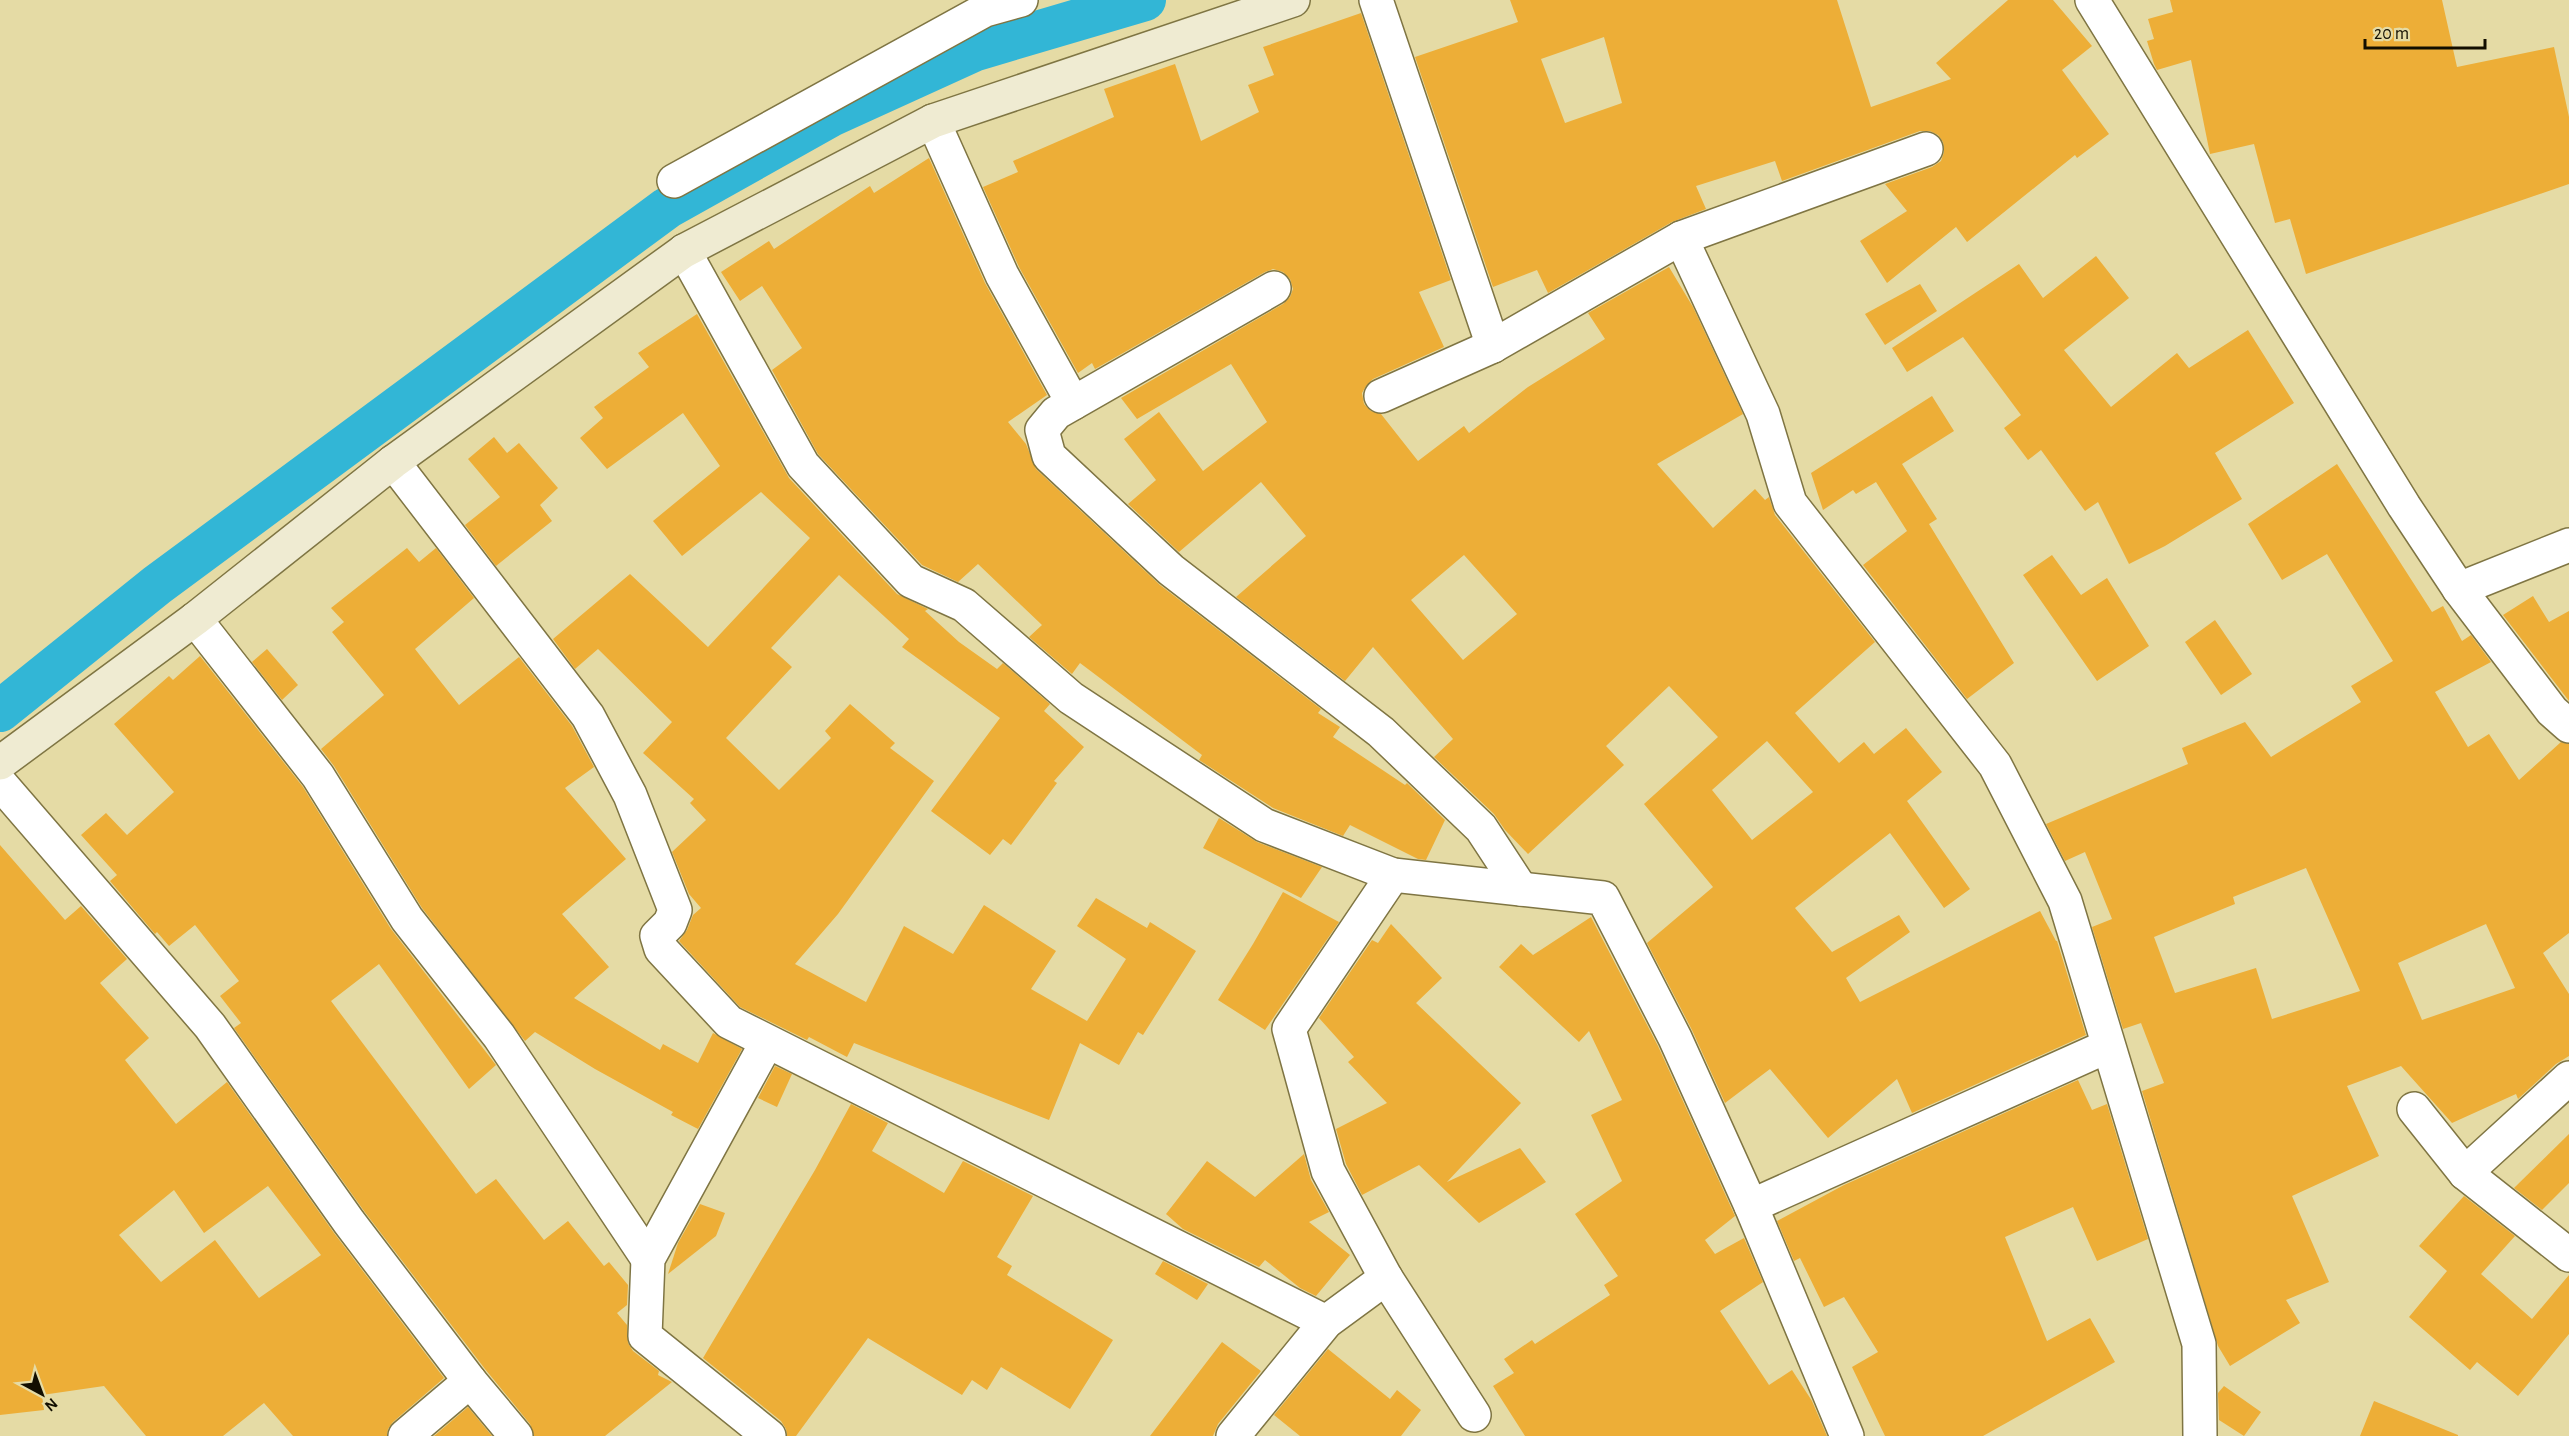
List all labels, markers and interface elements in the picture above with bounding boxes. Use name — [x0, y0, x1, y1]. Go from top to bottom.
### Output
scale bar — [2365, 12, 2485, 50]
text: 20 m — [2374, 25, 2409, 43]
north arrow — [12, 1364, 72, 1424]
text: N — [42, 1395, 61, 1414]

